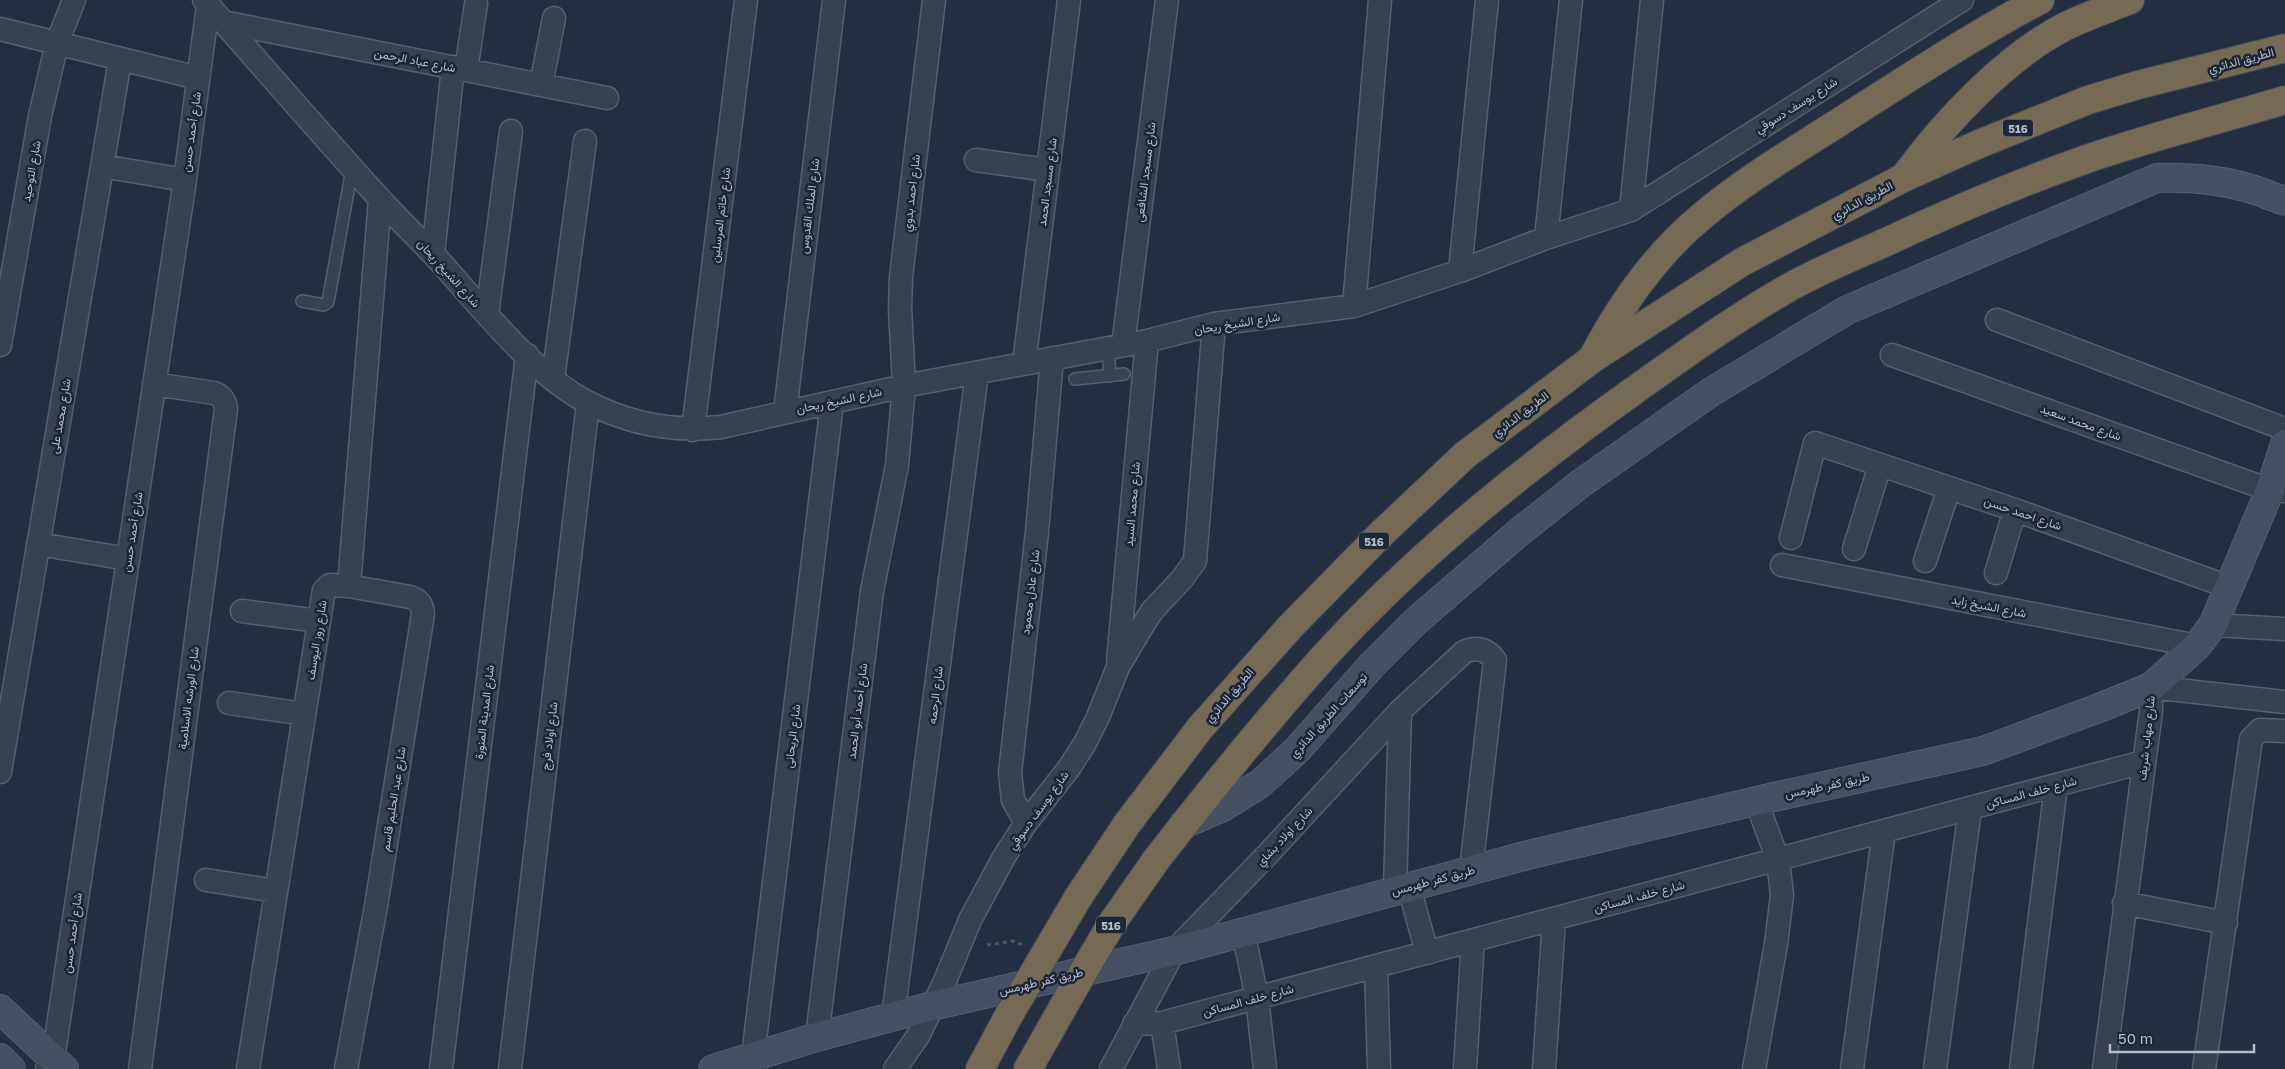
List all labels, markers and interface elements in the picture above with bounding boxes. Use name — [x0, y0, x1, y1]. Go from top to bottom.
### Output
street label: الطريق الدائري — [2207, 44, 2276, 79]
street label: شارع عباد الرحمن — [372, 45, 457, 77]
street label: شارع يوسف دسوقي — [1752, 74, 1842, 139]
street label: شارع أحمد حسن — [178, 91, 206, 173]
road number: 516 — [2003, 120, 2033, 136]
street label: شارع مسجد الشافعى — [1131, 121, 1161, 223]
street label: شارع مسجد الحمد — [1034, 137, 1062, 227]
street label: شارع التوحيد — [18, 139, 46, 203]
street label: شارع احمد بدوي — [899, 153, 926, 233]
street label: شارع الملك القدوس — [796, 157, 824, 255]
street label: شارع خاتم المرسلين — [707, 166, 735, 264]
street label: الطريق الدائري — [1829, 178, 1897, 225]
street label: شارع الشيخ ريحان — [413, 236, 484, 312]
street label: شارع الشيخ ريحان — [1193, 309, 1281, 339]
street label: شارع محمد على — [46, 377, 76, 455]
street label: شارع الشيخ ريحان — [795, 384, 884, 418]
street label: الطريق الدائري — [1489, 388, 1553, 443]
street label: شارع محمد سعيد — [2038, 400, 2124, 445]
street label: شارع محمد السيد — [1121, 461, 1145, 547]
street label: شارع أحمد حسن — [118, 491, 148, 574]
street label: شارع احمد حسن — [1982, 493, 2064, 535]
road number: 516 — [1359, 532, 1389, 550]
street label: شارع عادل محمود — [1017, 549, 1045, 636]
street label: شارع الشيخ زايد — [1950, 591, 2028, 623]
street label: شارع روز اليوسف — [302, 599, 332, 681]
street label: شارع الورشه الاسلامية — [174, 646, 204, 751]
street label: شارع أحمد أبو الحمد — [844, 662, 872, 760]
street label: شارع المدينة المنورة — [471, 664, 499, 760]
street label: شارع الرحمه — [924, 665, 948, 725]
street label: الطريق الدائري — [1201, 665, 1259, 727]
street label: توسعات الطريق الدائري — [1286, 669, 1373, 763]
street label: شارع مهاب شريف — [2134, 695, 2160, 781]
street label: شارع اولاد فرج — [537, 701, 563, 771]
street label: شارع الريحانى — [781, 703, 805, 769]
street label: شارع عبد الحليم قاسم — [377, 746, 411, 853]
street label: شارع يوسف دسوقي — [1004, 767, 1074, 854]
street label: طريق كفر طهرمس — [1783, 769, 1871, 802]
street label: شارع خلف المساكن — [1984, 773, 2079, 813]
street label: شارع اولاد بشاي — [1253, 803, 1318, 871]
street label: طريق كفر طهرمس — [1389, 862, 1477, 899]
street label: شارع خلف المساكن — [1592, 877, 1687, 917]
street label: شارع أحمد حسن — [59, 892, 87, 974]
road number: 516 — [1096, 916, 1126, 934]
street label: طريق كفر طهرمس — [997, 964, 1085, 999]
street label: شارع خلف المساكن — [1201, 981, 1296, 1021]
scale bar — [2110, 1022, 2254, 1054]
text: 50 m — [2118, 1029, 2153, 1047]

